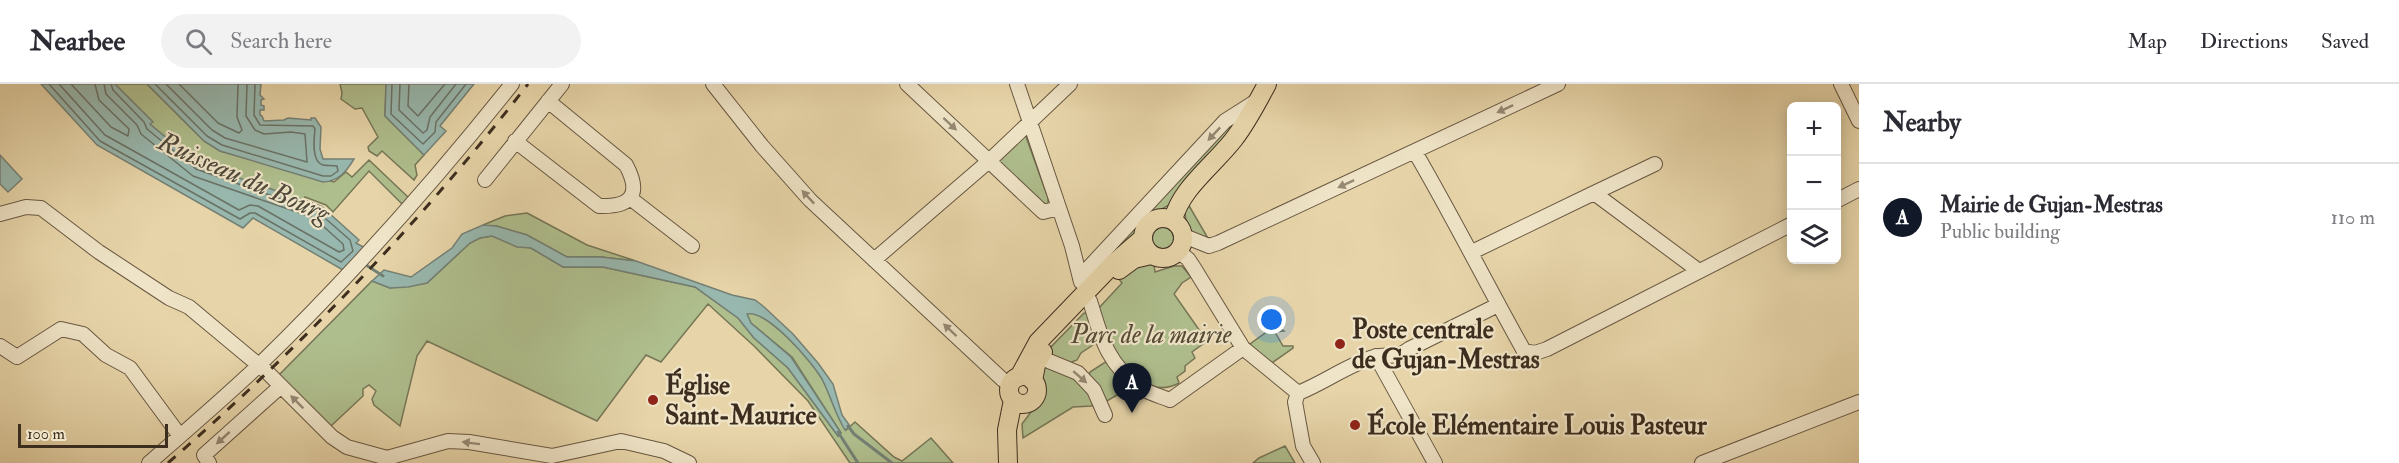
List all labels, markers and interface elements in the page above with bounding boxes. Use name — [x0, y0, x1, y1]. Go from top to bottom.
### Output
search box — [161, 14, 581, 68]
text: Nearbee — [30, 24, 125, 59]
icon: search — [182, 25, 215, 58]
text: Search here — [230, 27, 332, 55]
text: Map — [2127, 28, 2167, 55]
text: Directions — [2200, 28, 2288, 55]
text: Saved — [2321, 28, 2369, 55]
map controls — [1787, 102, 1841, 264]
button: + — [1787, 102, 1841, 156]
one-way arrow — [1496, 104, 1513, 113]
text: Nearby — [1883, 107, 1961, 139]
one-way arrow — [942, 117, 957, 131]
water label: Ruisseau du Bourg — [152, 124, 337, 231]
one-way arrow — [1207, 126, 1221, 140]
button: − — [1787, 156, 1841, 210]
one-way arrow — [1337, 179, 1354, 188]
one-way arrow — [801, 190, 815, 204]
text: Mairie de Gujan-Mestras — [1940, 191, 2163, 219]
text: A — [1896, 205, 1909, 230]
text: 110 m — [2331, 205, 2375, 230]
button: layers — [1787, 210, 1841, 264]
text: Public building — [1940, 219, 2060, 244]
your location — [1257, 305, 1286, 334]
place label: Poste centrale de Gujan-Mestras — [1352, 314, 1540, 376]
park label: Parc de la mairie — [1070, 319, 1232, 351]
one-way arrow — [942, 323, 957, 337]
marker: Poste centrale de Gujan-Mestras — [1333, 337, 1347, 351]
pin: A — [1112, 364, 1152, 413]
place label: Église Saint-Maurice — [665, 367, 817, 432]
one-way arrow — [1072, 371, 1088, 384]
marker: Église Saint-Maurice — [646, 393, 660, 407]
one-way arrow — [291, 396, 305, 410]
place label: École Elémentaire Louis Pasteur — [1367, 407, 1707, 442]
marker: École Elémentaire Louis Pasteur — [1348, 418, 1362, 432]
scale bar — [18, 421, 168, 448]
text: 100 m — [27, 424, 65, 444]
one-way arrow — [216, 431, 231, 445]
one-way arrow — [461, 438, 480, 448]

